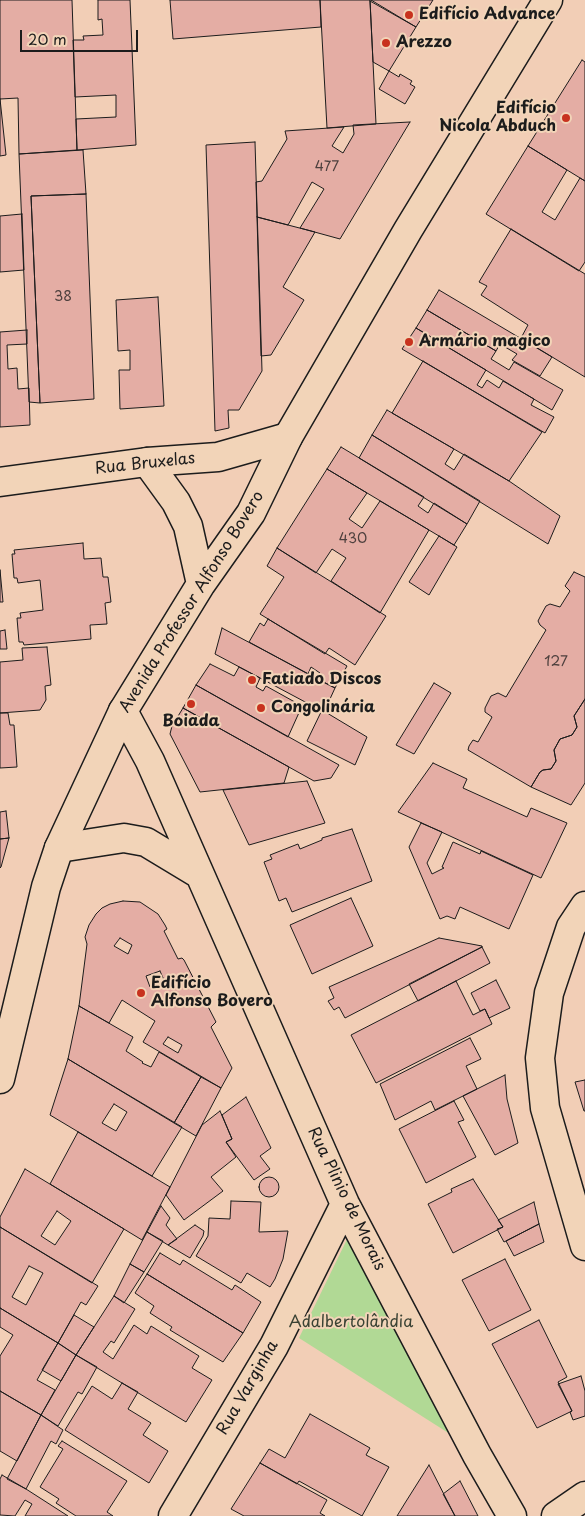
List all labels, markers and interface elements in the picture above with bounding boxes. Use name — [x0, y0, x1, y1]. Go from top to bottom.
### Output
place label: Edifício Advance — [419, 5, 555, 25]
marker: Edifício Advance — [403, 9, 415, 21]
scale bar — [22, 20, 140, 52]
text: 20 m — [28, 27, 67, 50]
place label: Arezzo — [396, 33, 452, 53]
marker: Arezzo — [380, 37, 392, 49]
place label: Edifício Nicola Abduch — [439, 99, 556, 137]
marker: Edifício Nicola Abduch — [560, 112, 572, 124]
house number: 477 — [315, 159, 339, 175]
house number: 38 — [54, 289, 72, 305]
place label: Armário magico — [419, 332, 550, 352]
marker: Armário magico — [403, 336, 415, 348]
street label: Rua Bruxelas — [94, 449, 196, 479]
street label: Avenida Professor Alfonso Bovero — [116, 488, 268, 716]
house number: 430 — [339, 531, 367, 547]
house number: 127 — [544, 654, 568, 670]
place label: Fatiado Discos — [262, 670, 381, 690]
marker: Fatiado Discos — [246, 674, 258, 686]
marker: Boiada — [185, 698, 197, 710]
place label: Congolinária — [271, 698, 375, 718]
marker: Congolinária — [255, 702, 267, 714]
place label: Boiada — [162, 712, 220, 732]
place label: Edifício Alfonso Bovero — [151, 974, 273, 1012]
marker: Edifício Alfonso Bovero — [135, 987, 147, 999]
street label: Rua Plinio de Morais — [303, 1124, 389, 1274]
park label: Adalbertolândia — [289, 1313, 413, 1333]
street label: Rua Varginha — [213, 1337, 283, 1439]

